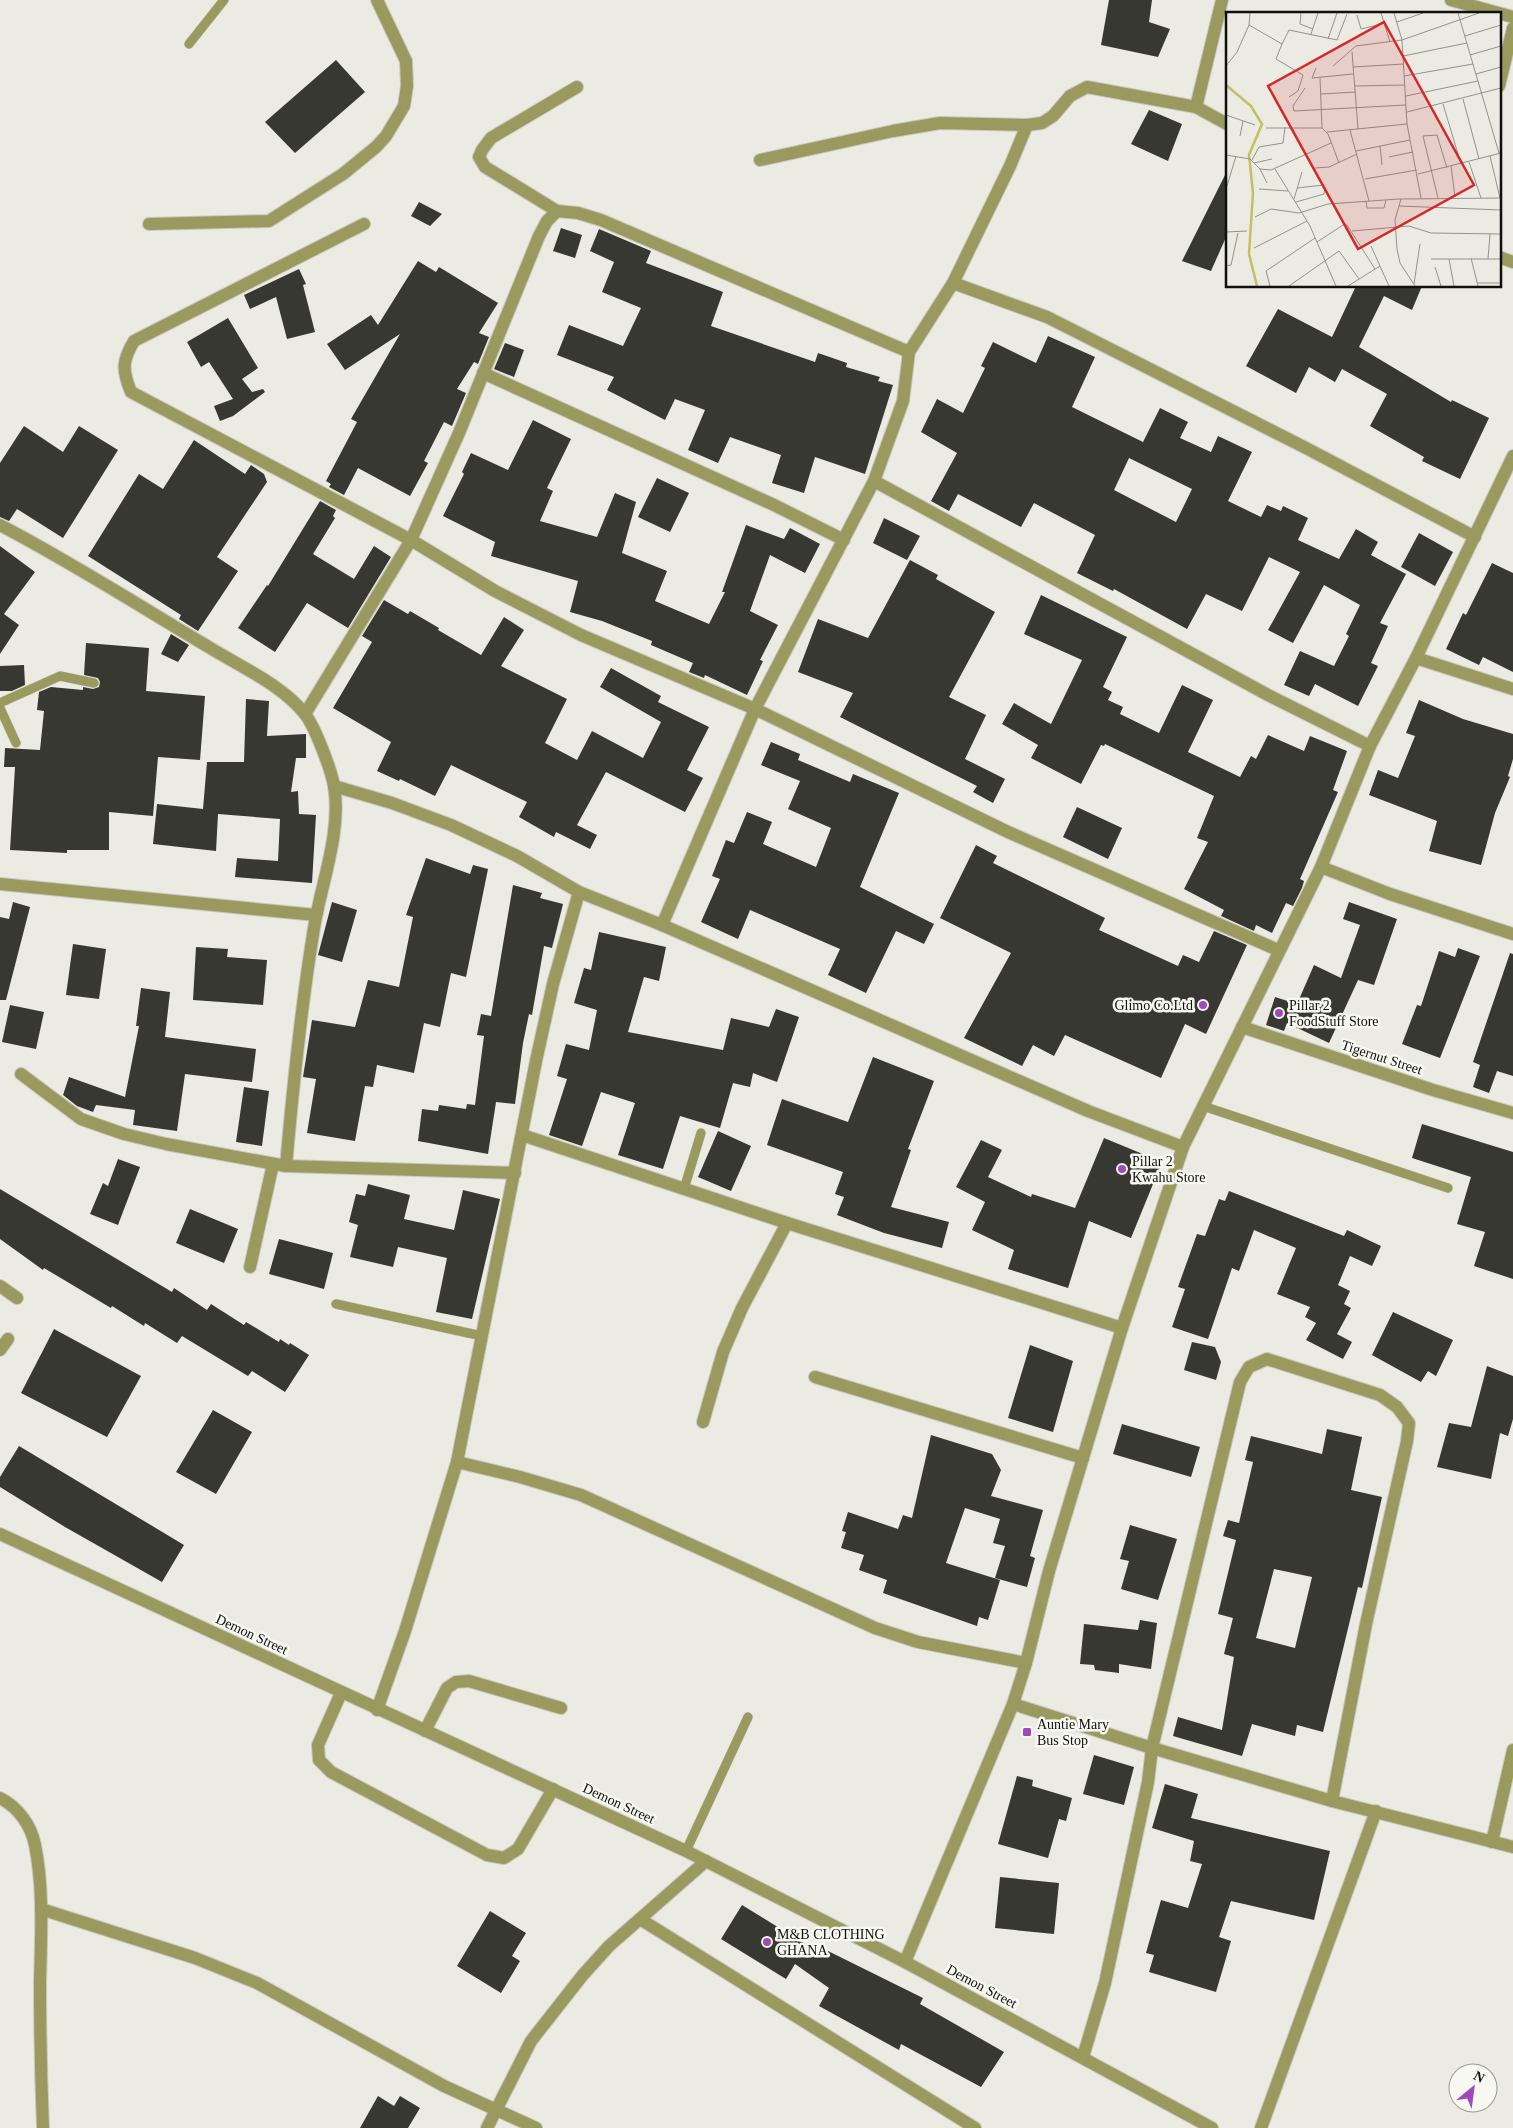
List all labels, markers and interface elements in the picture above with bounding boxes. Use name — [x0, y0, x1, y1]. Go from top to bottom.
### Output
inset map — [1226, 12, 1500, 288]
place label: Glimo Co.Ltd — [1114, 998, 1193, 1013]
place label: Pillar 2 FoodStuff Store — [1289, 998, 1379, 1029]
marker: Glimo Co.Ltd — [1197, 999, 1209, 1011]
marker: Pillar 2 FoodStuff Store — [1273, 1007, 1285, 1019]
street label: Tigernut Street — [1340, 1037, 1424, 1078]
place label: Pillar 2 Kwahu Store — [1132, 1154, 1206, 1185]
marker: Pillar 2 Kwahu Store — [1116, 1163, 1128, 1175]
street label: Demon Street — [214, 1611, 290, 1658]
place label: Auntie Mary Bus Stop — [1037, 1717, 1109, 1748]
marker: Auntie Mary Bus Stop — [1021, 1726, 1033, 1738]
street label: Demon Street — [581, 1780, 657, 1827]
place label: M&B CLOTHING GHANA — [777, 1927, 885, 1958]
marker: M&B CLOTHING GHANA — [761, 1936, 773, 1948]
street label: Demon Street — [944, 1962, 1020, 2011]
north arrow — [1448, 2063, 1498, 2113]
text: N — [1471, 2068, 1487, 2086]

